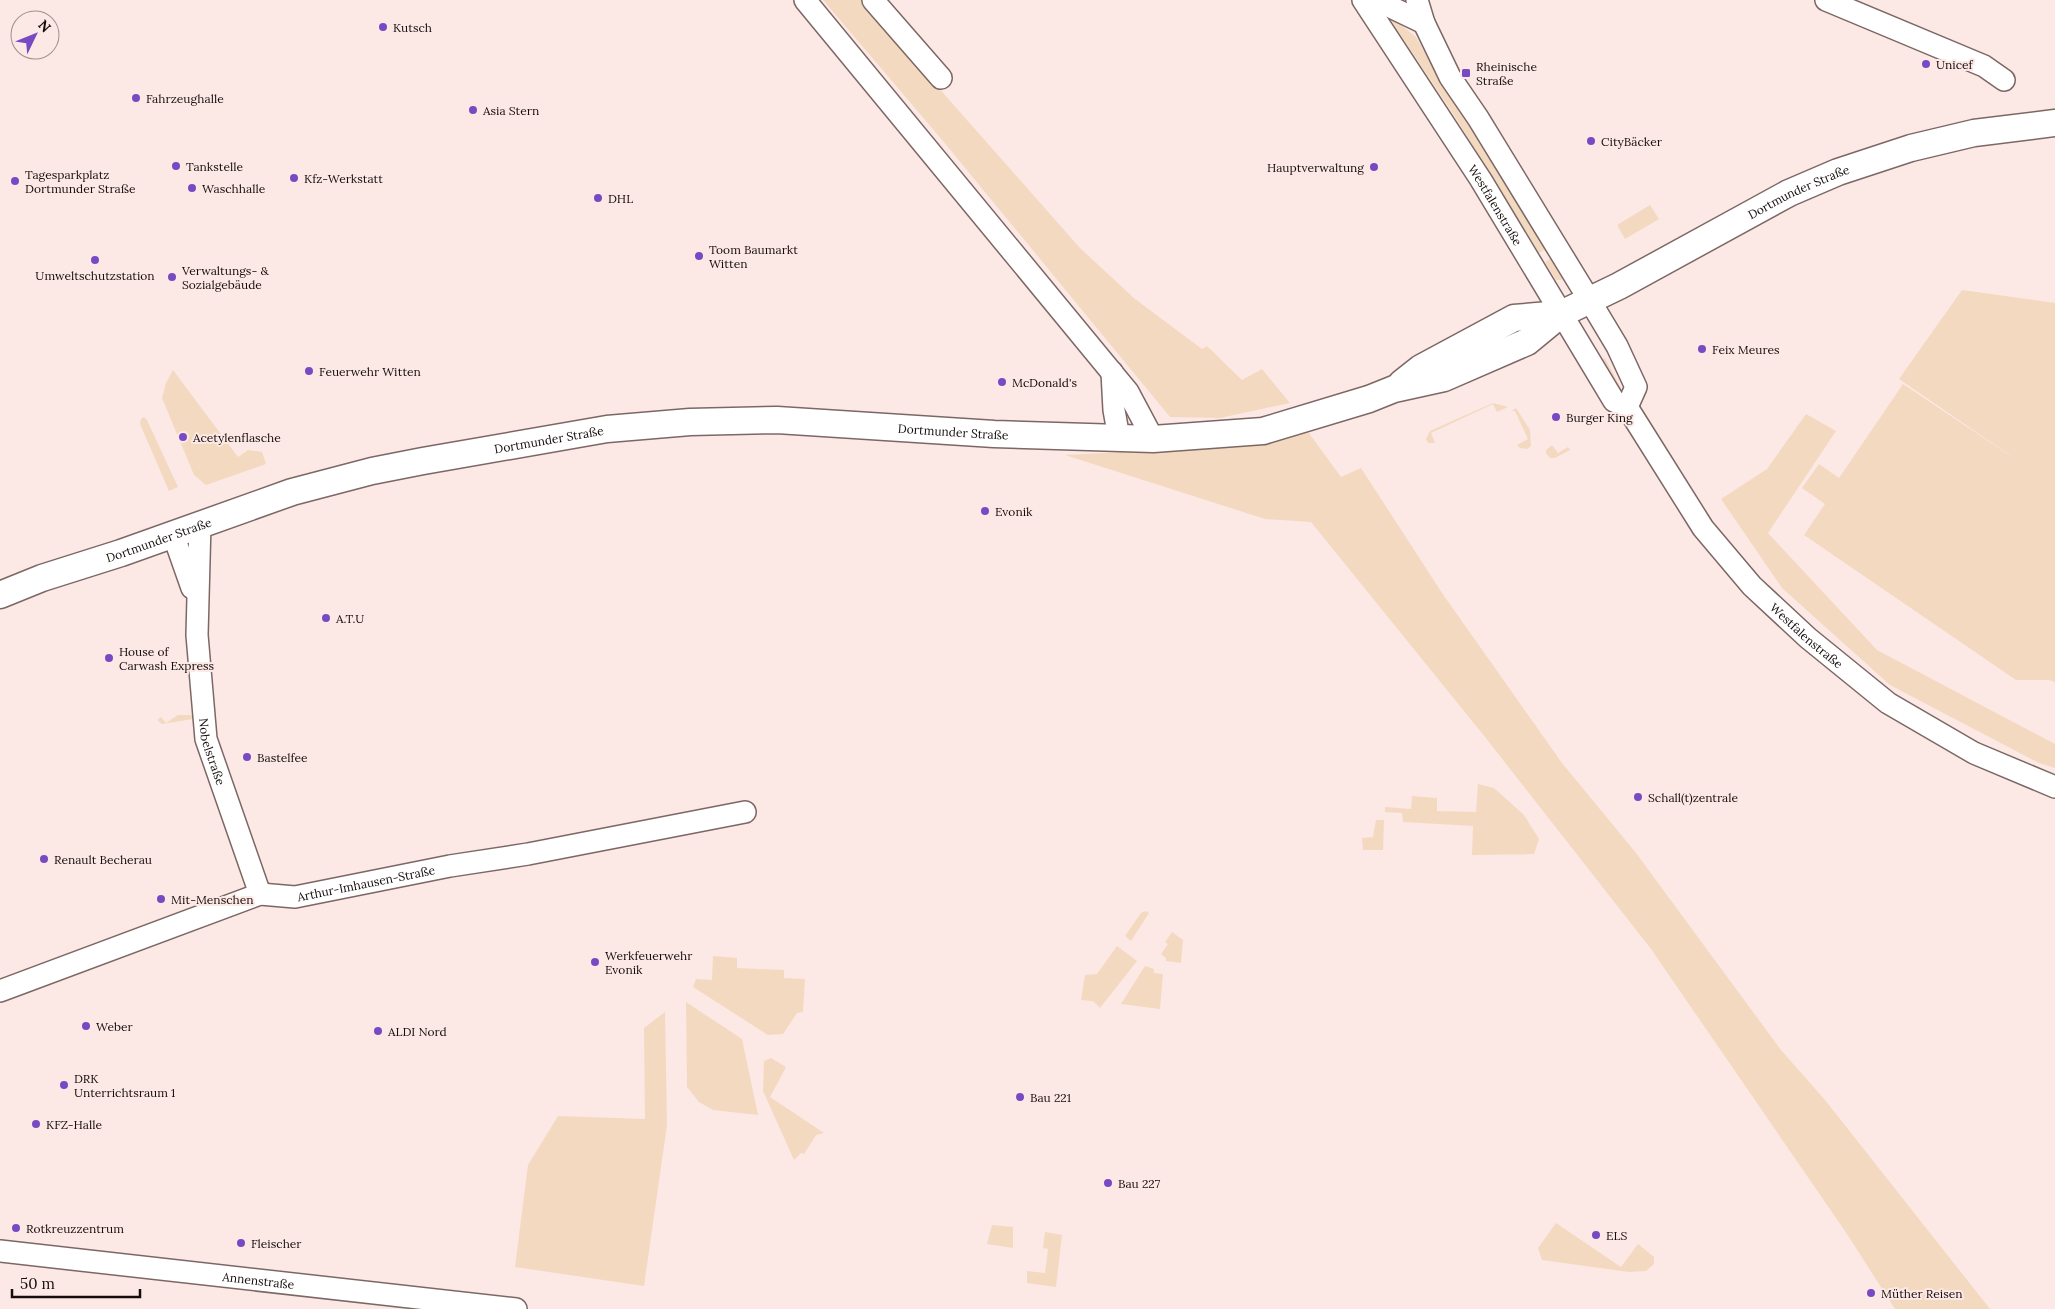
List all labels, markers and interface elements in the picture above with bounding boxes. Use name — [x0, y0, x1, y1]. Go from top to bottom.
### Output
north arrow — [10, 10, 60, 60]
text: N — [34, 16, 55, 36]
place label: Kutsch — [393, 20, 432, 35]
marker: Kutsch — [377, 21, 389, 33]
place label: Unicef — [1936, 57, 1974, 72]
marker: Unicef — [1920, 58, 1932, 70]
place label: Rheinische Straße — [1476, 59, 1537, 88]
marker: Rheinische Straße — [1460, 67, 1472, 79]
place label: Fahrzeughalle — [146, 91, 224, 106]
marker: Fahrzeughalle — [130, 92, 142, 104]
place label: Asia Stern — [482, 103, 539, 118]
marker: Asia Stern — [467, 104, 479, 116]
place label: CityBäcker — [1601, 134, 1663, 149]
marker: CityBäcker — [1585, 135, 1597, 147]
place label: Tankstelle — [186, 159, 244, 174]
marker: Tankstelle — [170, 160, 182, 172]
place label: Hauptverwaltung — [1267, 160, 1364, 175]
marker: Hauptverwaltung — [1368, 161, 1380, 173]
street label: Dortmunder Straße — [1745, 161, 1851, 222]
street label: Westfalenstraße — [1465, 162, 1526, 248]
place label: Tagesparkplatz Dortmunder Straße — [25, 167, 136, 196]
place label: Kfz-Werkstatt — [304, 171, 383, 186]
marker: Kfz-Werkstatt — [288, 172, 300, 184]
marker: Tagesparkplatz Dortmunder Straße — [9, 175, 21, 187]
place label: Waschhalle — [202, 181, 266, 196]
marker: Waschhalle — [186, 182, 198, 194]
place label: DHL — [608, 191, 633, 206]
marker: DHL — [592, 192, 604, 204]
place label: Toom Baumarkt Witten — [709, 242, 798, 271]
marker: Toom Baumarkt Witten — [693, 250, 705, 262]
marker: Umweltschutzstation — [89, 254, 101, 266]
place label: Verwaltungs- & Sozialgebäude — [181, 263, 269, 292]
place label: Umweltschutzstation — [35, 268, 155, 283]
marker: Verwaltungs- & Sozialgebäude — [166, 271, 178, 283]
place label: Feix Meures — [1712, 342, 1780, 357]
marker: Feix Meures — [1696, 343, 1708, 355]
place label: Feuerwehr Witten — [319, 364, 421, 379]
marker: Feuerwehr Witten — [303, 365, 315, 377]
place label: McDonald's — [1012, 375, 1077, 390]
marker: McDonald's — [996, 376, 1008, 388]
place label: Burger King — [1566, 410, 1633, 425]
marker: Burger King — [1550, 411, 1562, 423]
street label: Dortmunder Straße — [897, 420, 1009, 442]
street label: Dortmunder Straße — [493, 422, 605, 456]
place label: Acetylenflasche — [192, 430, 281, 445]
marker: Acetylenflasche — [177, 431, 189, 443]
place label: Evonik — [995, 504, 1033, 519]
marker: Evonik — [979, 505, 991, 517]
street label: Dortmunder Straße — [104, 514, 214, 565]
street label: Westfalenstraße — [1767, 599, 1847, 671]
place label: A.T.U — [335, 611, 364, 626]
marker: A.T.U — [320, 612, 332, 624]
place label: House of Carwash Express — [119, 644, 215, 673]
marker: House of Carwash Express — [103, 652, 115, 664]
street label: Nobelstraße — [197, 717, 229, 787]
place label: Bastelfee — [257, 750, 308, 765]
marker: Bastelfee — [241, 751, 253, 763]
place label: Schall(t)zentrale — [1648, 790, 1739, 806]
marker: Schall(t)zentrale — [1632, 791, 1644, 803]
place label: Renault Becherau — [54, 852, 152, 867]
marker: Renault Becherau — [38, 853, 50, 865]
street label: Arthur-Imhausen-Straße — [295, 862, 437, 904]
place label: Mit-Menschen — [171, 892, 254, 907]
marker: Mit-Menschen — [155, 893, 167, 905]
place label: Werkfeuerwehr Evonik — [605, 948, 693, 977]
marker: Werkfeuerwehr Evonik — [589, 956, 601, 968]
place label: Weber — [96, 1019, 133, 1034]
marker: Weber — [80, 1020, 92, 1032]
place label: ALDI Nord — [387, 1024, 447, 1039]
marker: ALDI Nord — [372, 1025, 384, 1037]
place label: DRK Unterrichtsraum 1 — [74, 1071, 175, 1100]
marker: DRK Unterrichtsraum 1 — [58, 1079, 70, 1091]
place label: Bau 221 — [1030, 1090, 1071, 1105]
marker: Bau 221 — [1014, 1091, 1026, 1103]
place label: KFZ-Halle — [46, 1117, 103, 1132]
marker: KFZ-Halle — [30, 1118, 42, 1130]
place label: Bau 227 — [1118, 1176, 1161, 1191]
marker: Bau 227 — [1102, 1177, 1114, 1189]
place label: Rotkreuzzentrum — [26, 1221, 124, 1236]
marker: Rotkreuzzentrum — [10, 1222, 22, 1234]
place label: ELS — [1606, 1228, 1627, 1243]
marker: ELS — [1590, 1229, 1602, 1241]
place label: Fleischer — [251, 1236, 302, 1251]
marker: Fleischer — [235, 1237, 247, 1249]
scale bar — [12, 1266, 140, 1298]
street label: Annenstraße — [221, 1268, 296, 1292]
text: 50 m — [20, 1274, 55, 1293]
place label: Müther Reisen — [1881, 1286, 1963, 1301]
marker: Müther Reisen — [1865, 1287, 1877, 1299]

